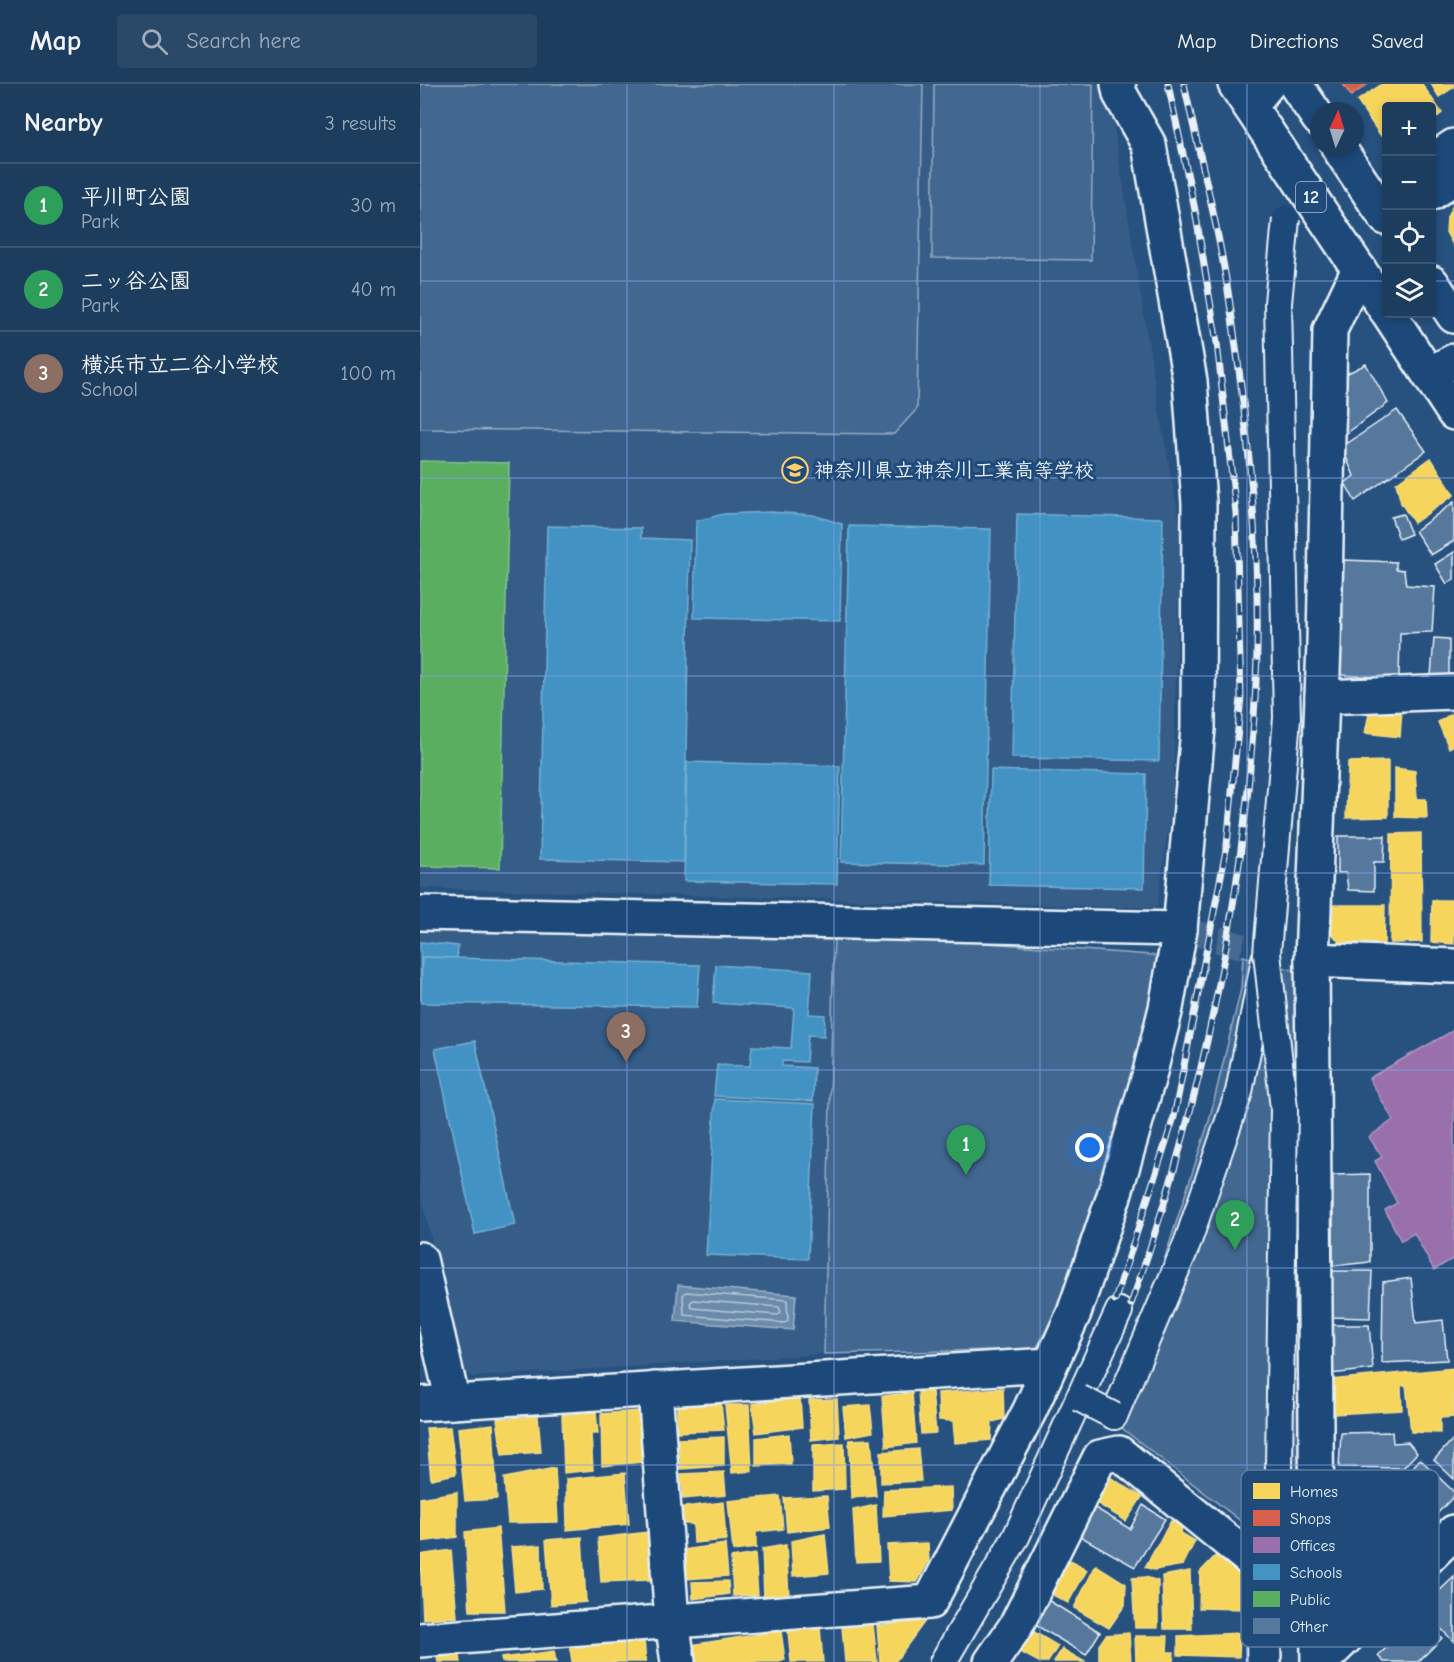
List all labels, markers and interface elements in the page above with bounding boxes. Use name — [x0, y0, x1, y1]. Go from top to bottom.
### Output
search box — [117, 14, 537, 68]
text: Map — [30, 25, 81, 57]
icon: search — [138, 25, 171, 58]
text: Search here — [186, 28, 301, 54]
text: Map — [1177, 29, 1217, 53]
text: Directions — [1250, 29, 1339, 53]
text: Saved — [1372, 29, 1424, 53]
north arrow — [1310, 102, 1364, 156]
map controls — [1382, 102, 1436, 318]
button: + — [1382, 102, 1436, 156]
text: Nearby — [24, 108, 103, 138]
text: 3 results — [325, 112, 396, 135]
button: − — [1382, 156, 1436, 210]
road number: 12 — [1296, 182, 1326, 212]
text: 平川町公園 — [81, 184, 191, 210]
text: 1 — [40, 194, 47, 217]
text: 30 m — [350, 194, 396, 217]
text: Park — [81, 210, 119, 233]
button: locate — [1382, 210, 1436, 264]
button: layers — [1382, 264, 1436, 318]
text: 二ッ谷公園 — [81, 268, 191, 294]
text: 2 — [39, 278, 48, 301]
text: 40 m — [351, 278, 396, 301]
text: Park — [81, 294, 119, 317]
text: 横浜市立二谷小学校 — [81, 352, 279, 378]
text: 3 — [39, 362, 48, 385]
text: 100 m — [341, 362, 396, 385]
text: School — [81, 378, 138, 401]
school or university icon: 神奈川県立神奈川工業高等学校 — [780, 455, 810, 485]
place label: 神奈川県立神奈川工業高等学校 — [814, 459, 1094, 482]
pin: 3 — [606, 1012, 646, 1062]
pin: 1 — [946, 1126, 986, 1175]
your location — [1075, 1133, 1104, 1162]
pin: 2 — [1216, 1200, 1254, 1250]
legend — [1241, 1470, 1439, 1647]
text: Homes — [1290, 1483, 1338, 1501]
text: Shops — [1290, 1510, 1331, 1528]
text: Offices — [1290, 1537, 1336, 1555]
text: Schools — [1290, 1564, 1343, 1582]
text: Public — [1290, 1591, 1331, 1609]
text: Other — [1290, 1618, 1328, 1636]

